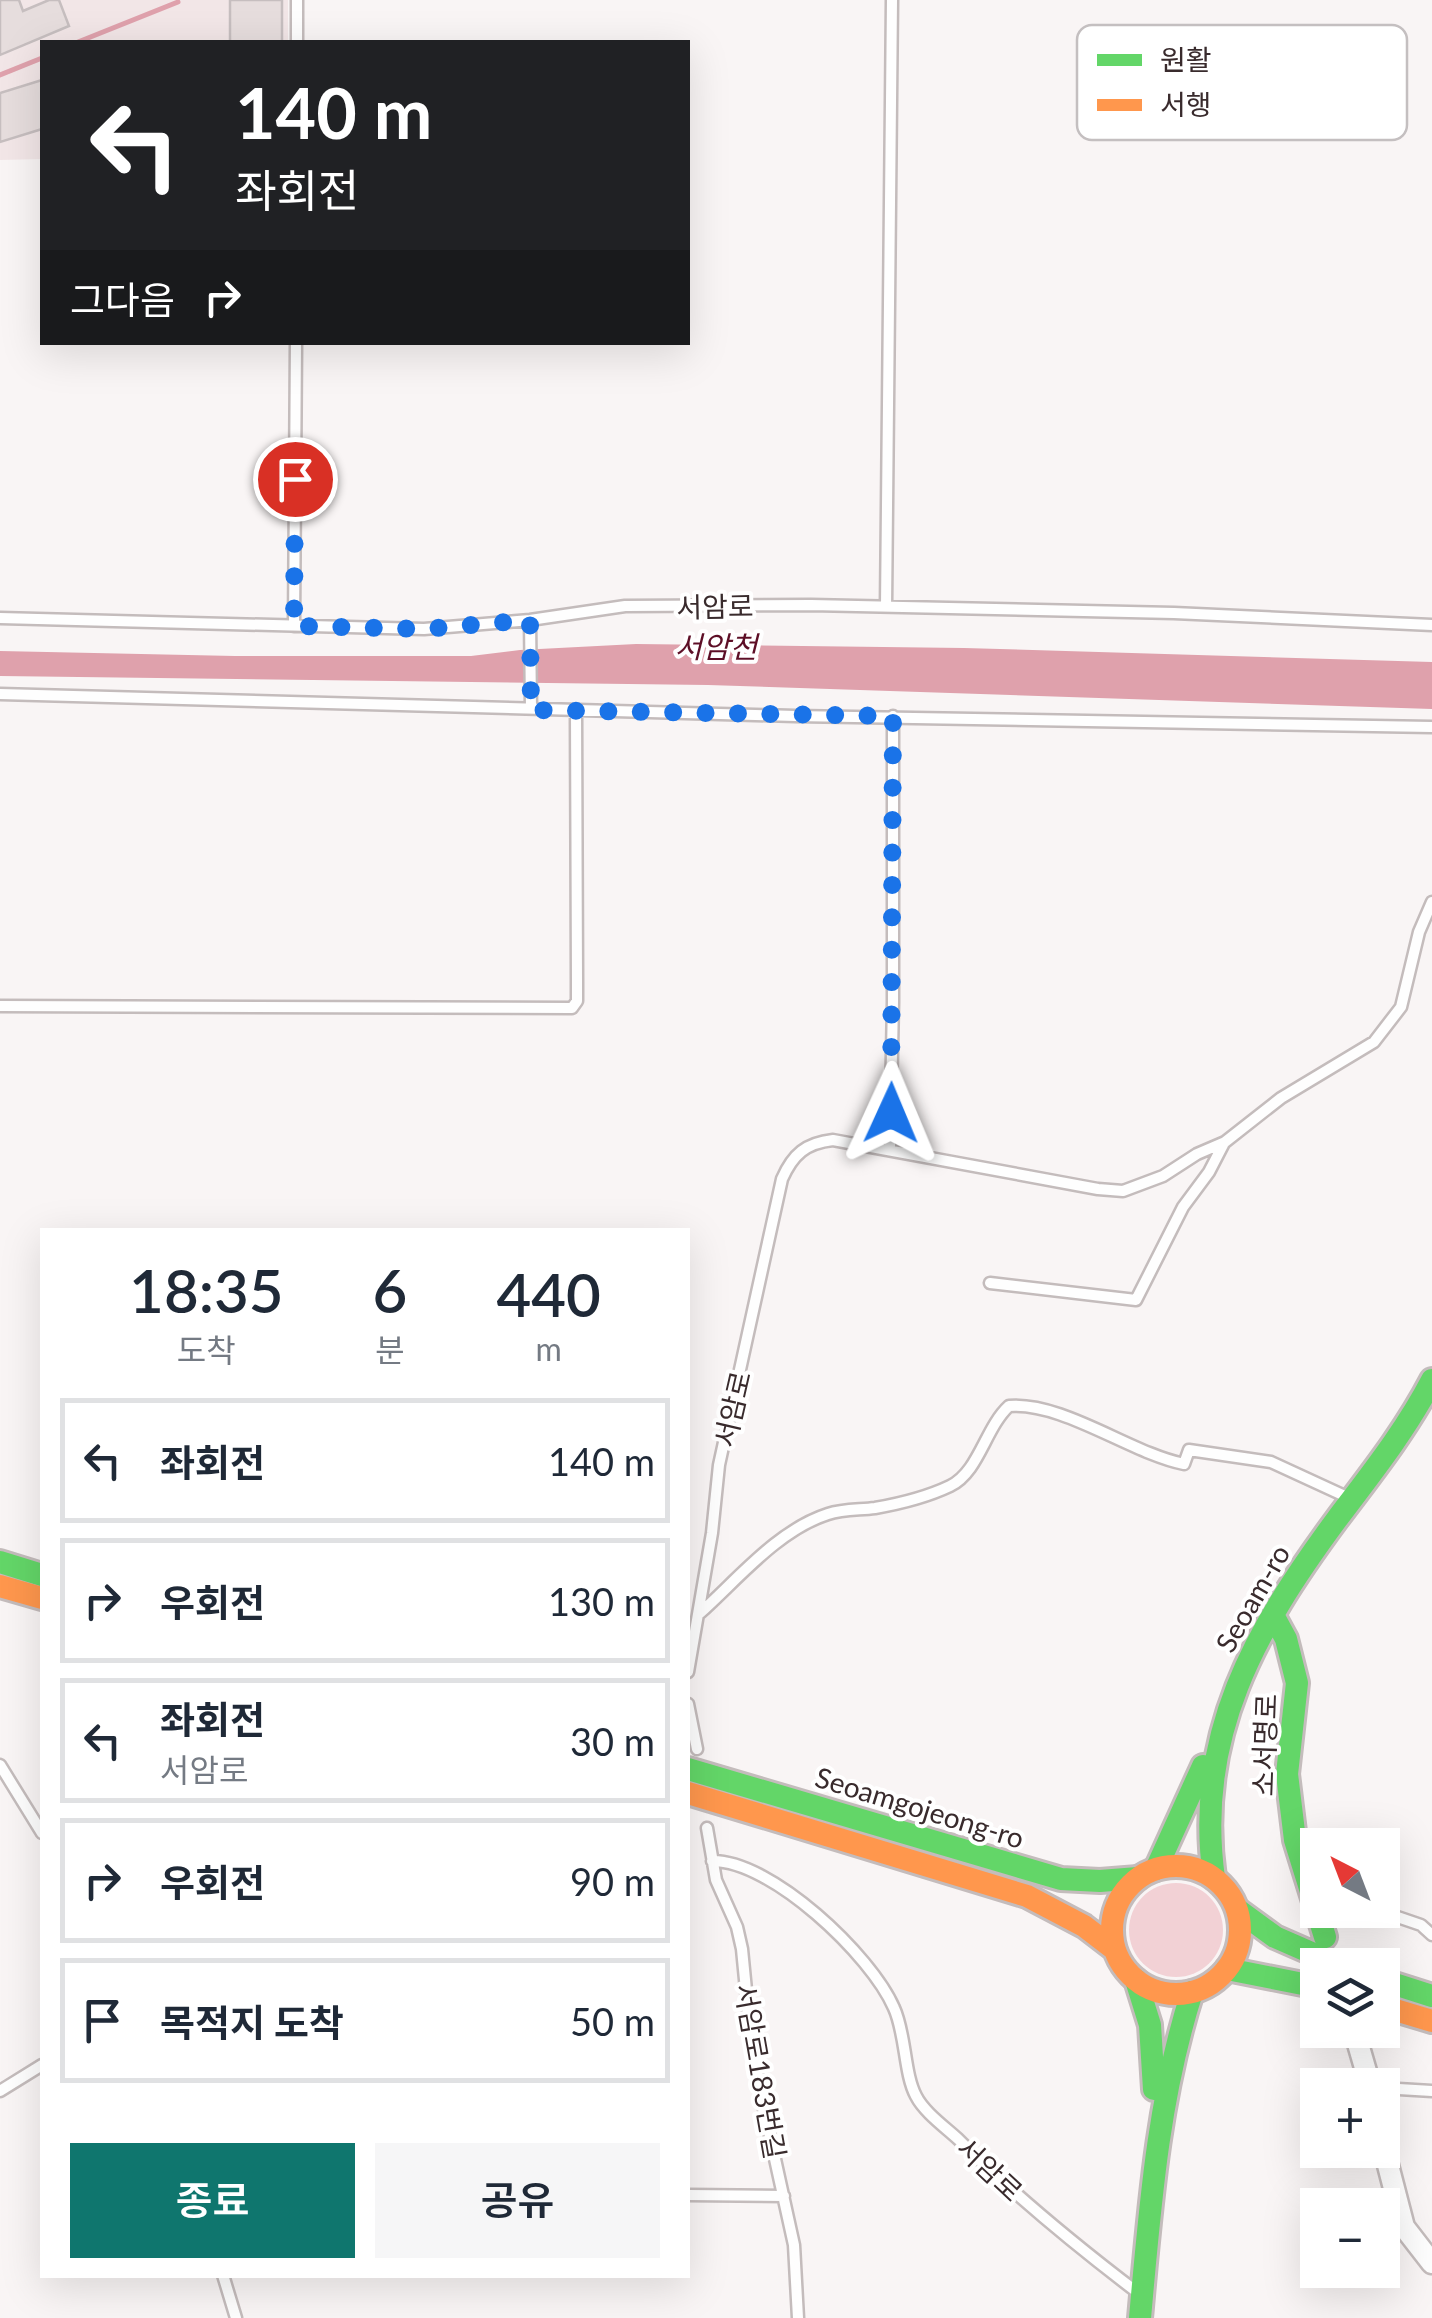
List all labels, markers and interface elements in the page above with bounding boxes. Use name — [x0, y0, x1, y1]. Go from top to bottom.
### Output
legend — [1077, 25, 1407, 140]
text: 원활 — [1160, 42, 1212, 76]
text: 140 m — [235, 70, 432, 154]
icon: left — [70, 80, 200, 210]
text: 서행 — [1160, 87, 1212, 121]
text: 좌회전 — [235, 163, 359, 217]
icon: right — [195, 270, 250, 325]
text: 그다음 — [70, 276, 175, 322]
pin — [253, 437, 338, 522]
icon: arrive — [268, 452, 323, 507]
street label: 서암로 — [676, 588, 754, 624]
water label: 서암천 — [675, 628, 761, 664]
position arrow — [839, 1061, 943, 1165]
text: 18:35 — [129, 1254, 284, 1326]
text: 6 — [373, 1254, 407, 1326]
text: 440 — [497, 1258, 601, 1330]
text: m — [536, 1329, 562, 1368]
text: 도착 — [177, 1330, 236, 1369]
text: 분 — [375, 1330, 405, 1369]
street label: 서암로 — [707, 1368, 757, 1450]
icon: left — [75, 1433, 130, 1488]
text: 140 m — [548, 1438, 655, 1484]
text: 좌회전 — [160, 1439, 265, 1485]
street label: Seoam-ro — [1208, 1538, 1296, 1658]
icon: right — [75, 1573, 130, 1628]
text: 130 m — [548, 1578, 655, 1624]
text: 우회전 — [160, 1579, 265, 1625]
street label: 소서명로 — [1245, 1693, 1283, 1797]
text: 좌회전 — [160, 1696, 265, 1742]
icon: left — [75, 1713, 130, 1768]
text: 30 m — [570, 1718, 655, 1764]
text: 서암로 — [160, 1750, 248, 1789]
street label: Seoamgojeong-ro — [812, 1759, 1028, 1855]
north arrow — [1300, 1828, 1400, 1928]
map controls — [1300, 1828, 1400, 2288]
icon: right — [75, 1853, 130, 1908]
text: 90 m — [570, 1858, 655, 1904]
text: 우회전 — [160, 1859, 265, 1905]
button: layers — [1300, 1948, 1400, 2048]
street label: 서암로183번길 — [729, 1981, 793, 2161]
icon: arrive — [75, 1993, 130, 2048]
text: 50 m — [570, 1998, 655, 2044]
text: 목적지 도착 — [160, 1999, 344, 2045]
button: + — [1300, 2068, 1400, 2168]
street label: 서암로 — [950, 2130, 1030, 2208]
button: 종료 — [70, 2143, 355, 2258]
button: 공유 — [375, 2143, 660, 2258]
button: − — [1300, 2188, 1400, 2288]

